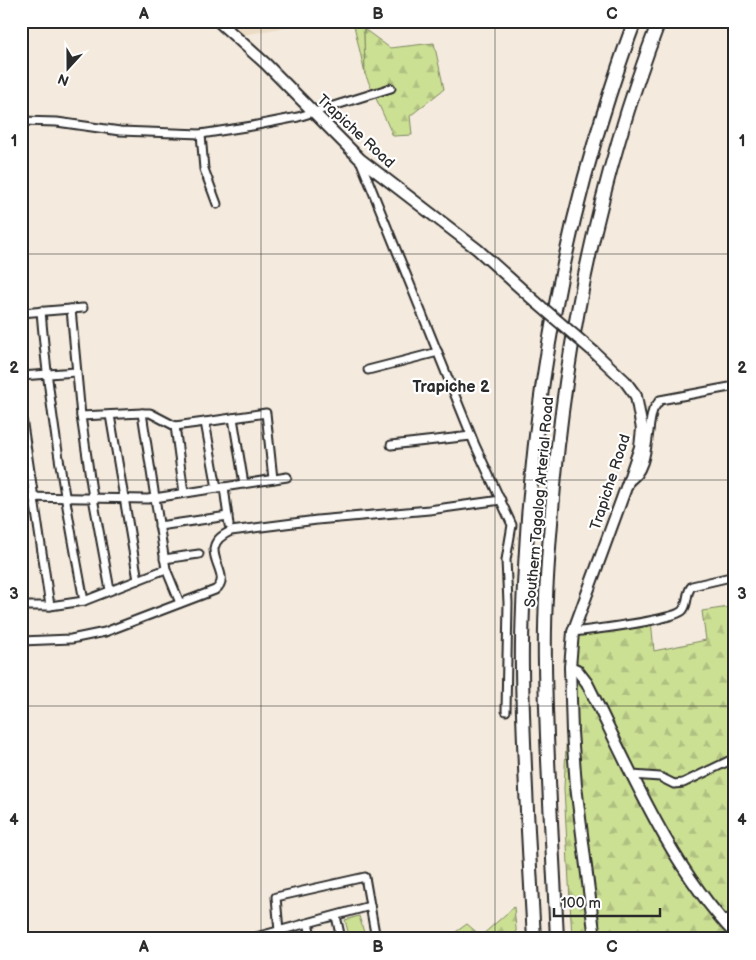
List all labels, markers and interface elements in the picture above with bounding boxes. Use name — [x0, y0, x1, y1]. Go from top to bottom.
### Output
text: A — [138, 5, 149, 24]
text: B — [372, 5, 384, 24]
text: C — [606, 5, 618, 24]
north arrow — [42, 42, 92, 92]
text: N — [56, 70, 71, 89]
street label: Trapiche Road — [313, 90, 399, 172]
text: 1 — [11, 132, 17, 151]
text: 1 — [739, 132, 745, 151]
text: 2 — [9, 359, 19, 378]
text: 2 — [737, 359, 747, 378]
district label: Trapiche 2 — [413, 378, 490, 397]
street label: Southern Tagalog Arterial Road — [521, 396, 558, 608]
street label: Trapiche Road — [586, 432, 635, 532]
text: 3 — [9, 585, 19, 604]
text: 3 — [737, 585, 747, 604]
text: 4 — [9, 811, 19, 830]
text: 4 — [737, 811, 747, 830]
scale bar — [554, 885, 660, 917]
text: 100 m — [561, 894, 601, 913]
text: A — [138, 938, 149, 957]
text: B — [372, 938, 384, 957]
text: C — [606, 938, 618, 957]

